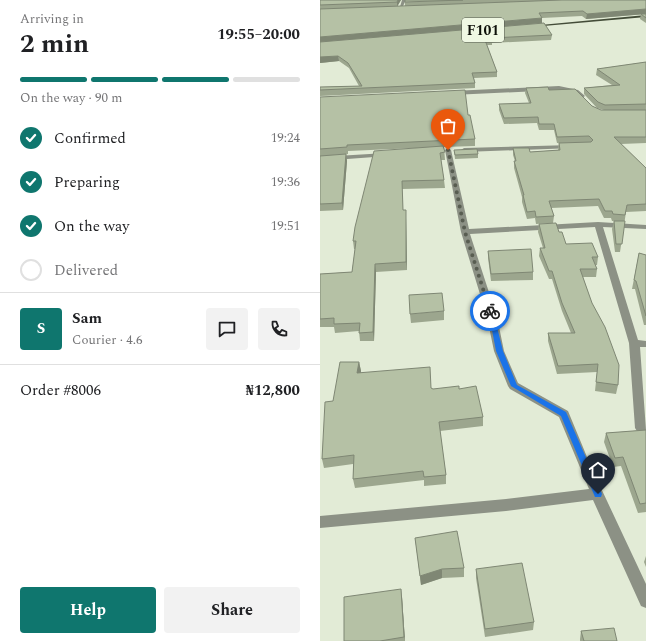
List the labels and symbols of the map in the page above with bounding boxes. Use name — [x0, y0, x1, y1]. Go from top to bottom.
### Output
road number: F101 — [462, 18, 504, 42]
pin — [431, 109, 465, 150]
courier — [470, 291, 510, 331]
pin — [581, 453, 615, 494]

